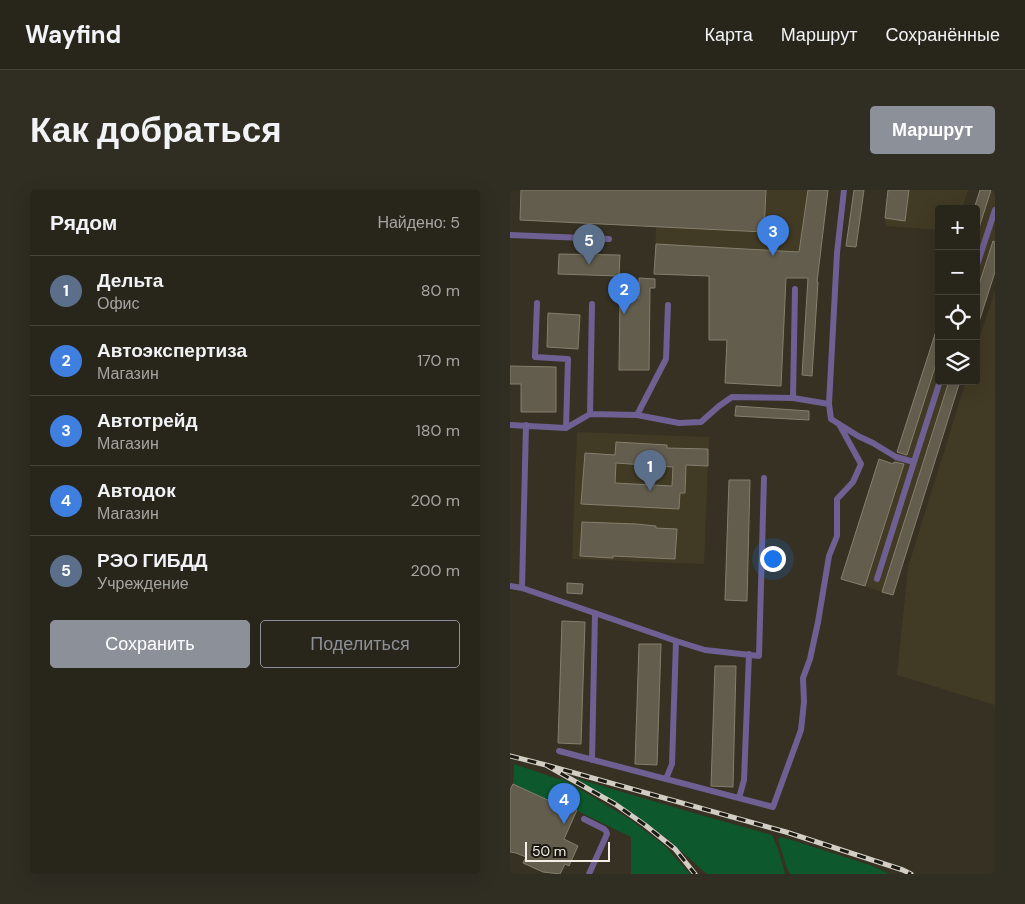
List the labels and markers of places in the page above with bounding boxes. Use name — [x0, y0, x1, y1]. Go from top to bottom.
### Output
pin: 3 — [757, 215, 789, 256]
pin: 5 — [573, 224, 605, 265]
pin: 2 — [608, 273, 640, 314]
pin: 1 — [634, 450, 666, 491]
pin: 4 — [548, 783, 580, 824]

